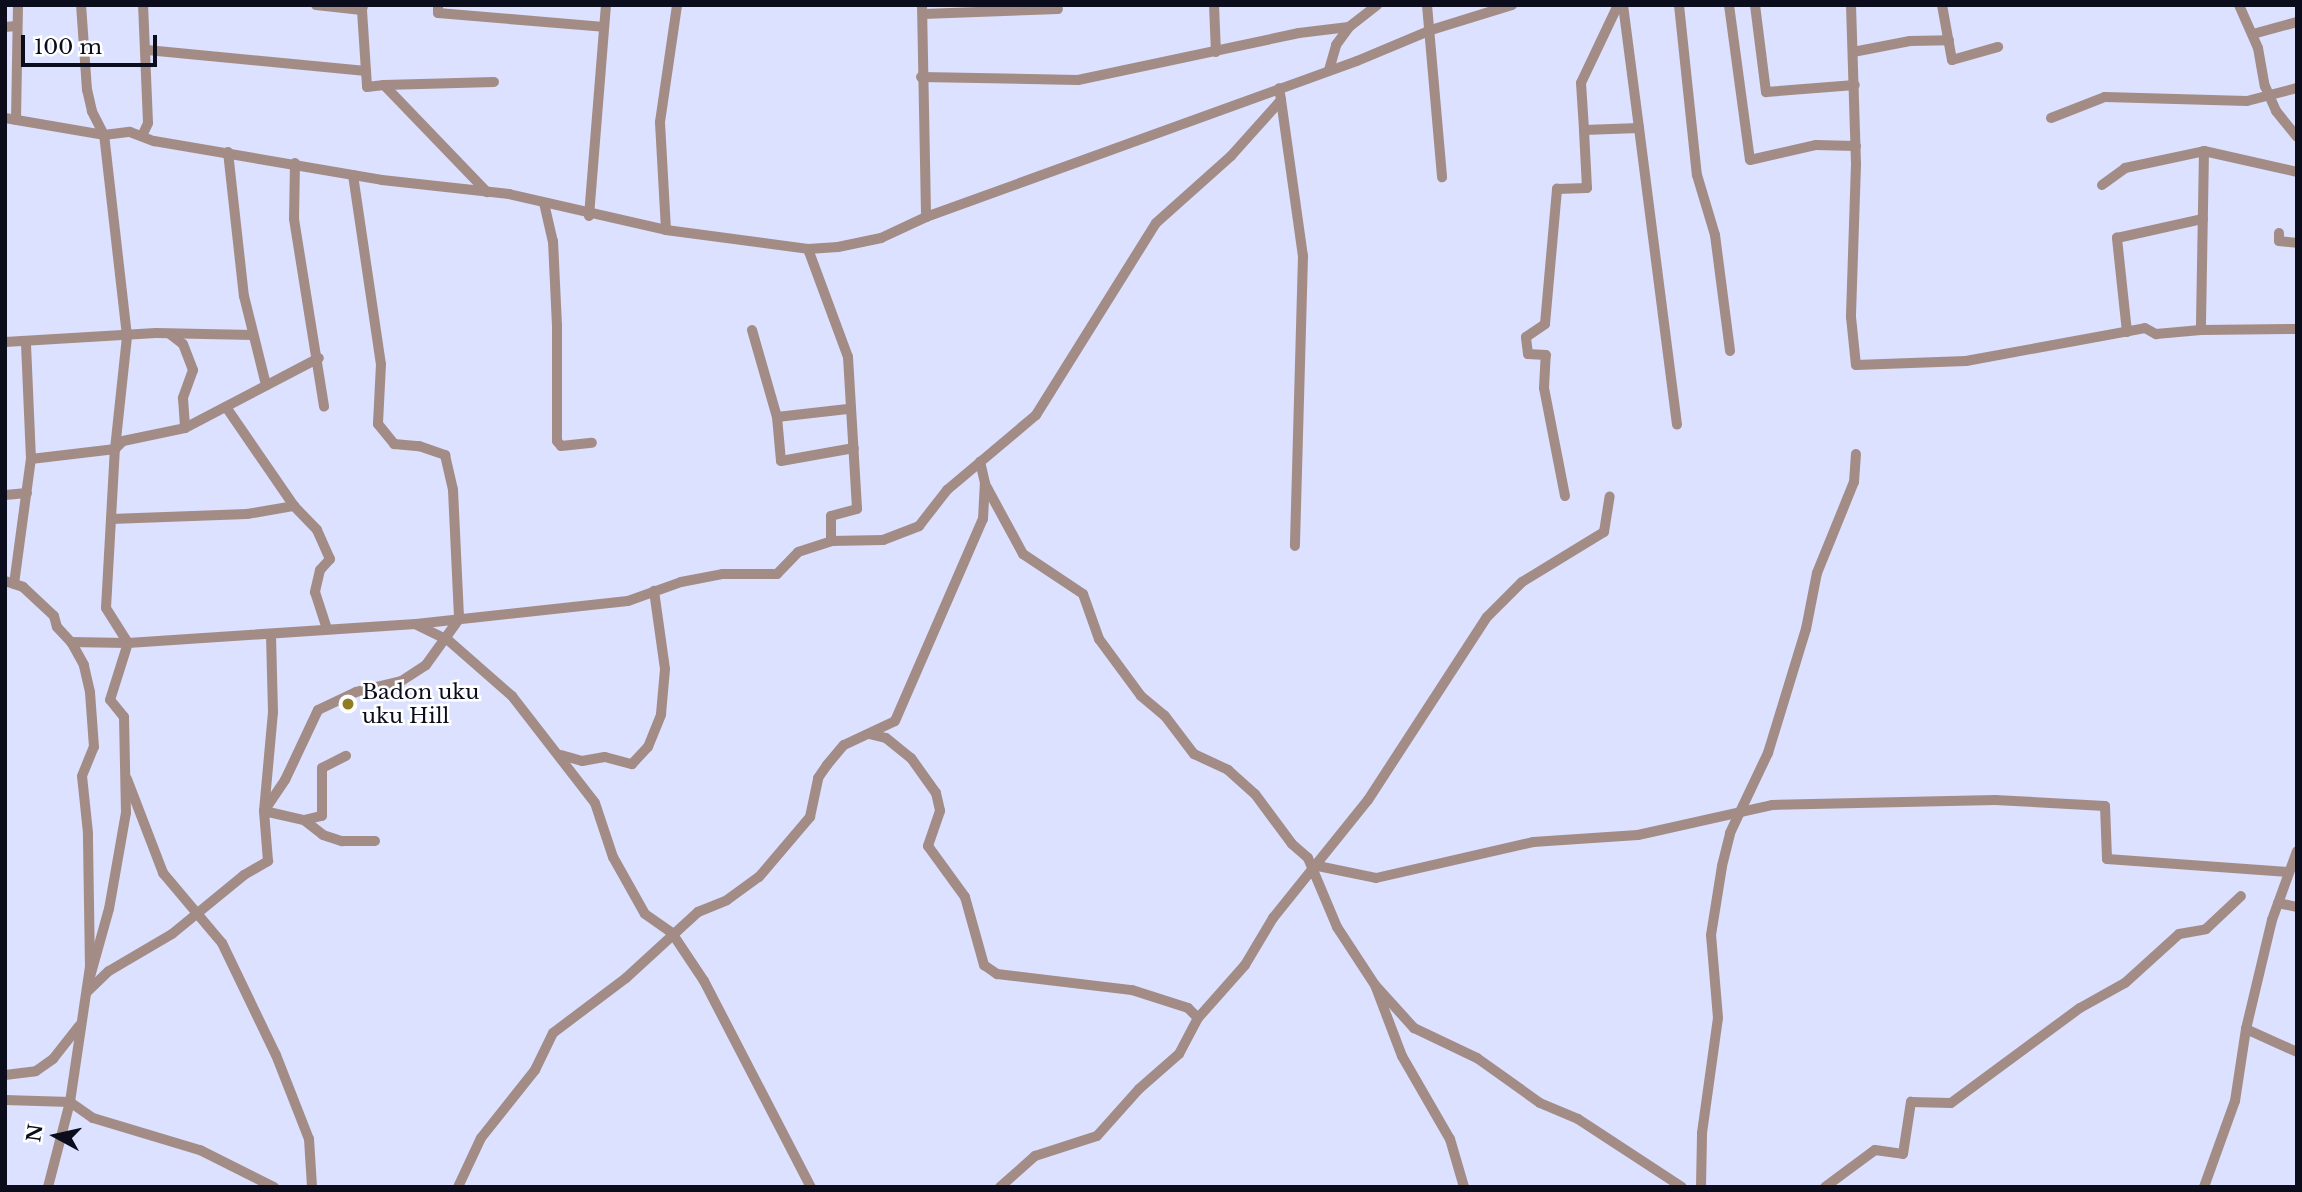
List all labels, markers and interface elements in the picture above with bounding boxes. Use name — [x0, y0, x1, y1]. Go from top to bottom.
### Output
scale bar — [24, 21, 161, 65]
text: 100 m — [34, 34, 102, 60]
place label: Badon uku uku Hill — [362, 679, 479, 729]
marker: Badon uku uku Hill — [340, 696, 356, 712]
north arrow — [21, 1101, 91, 1171]
text: N — [22, 1123, 47, 1143]

